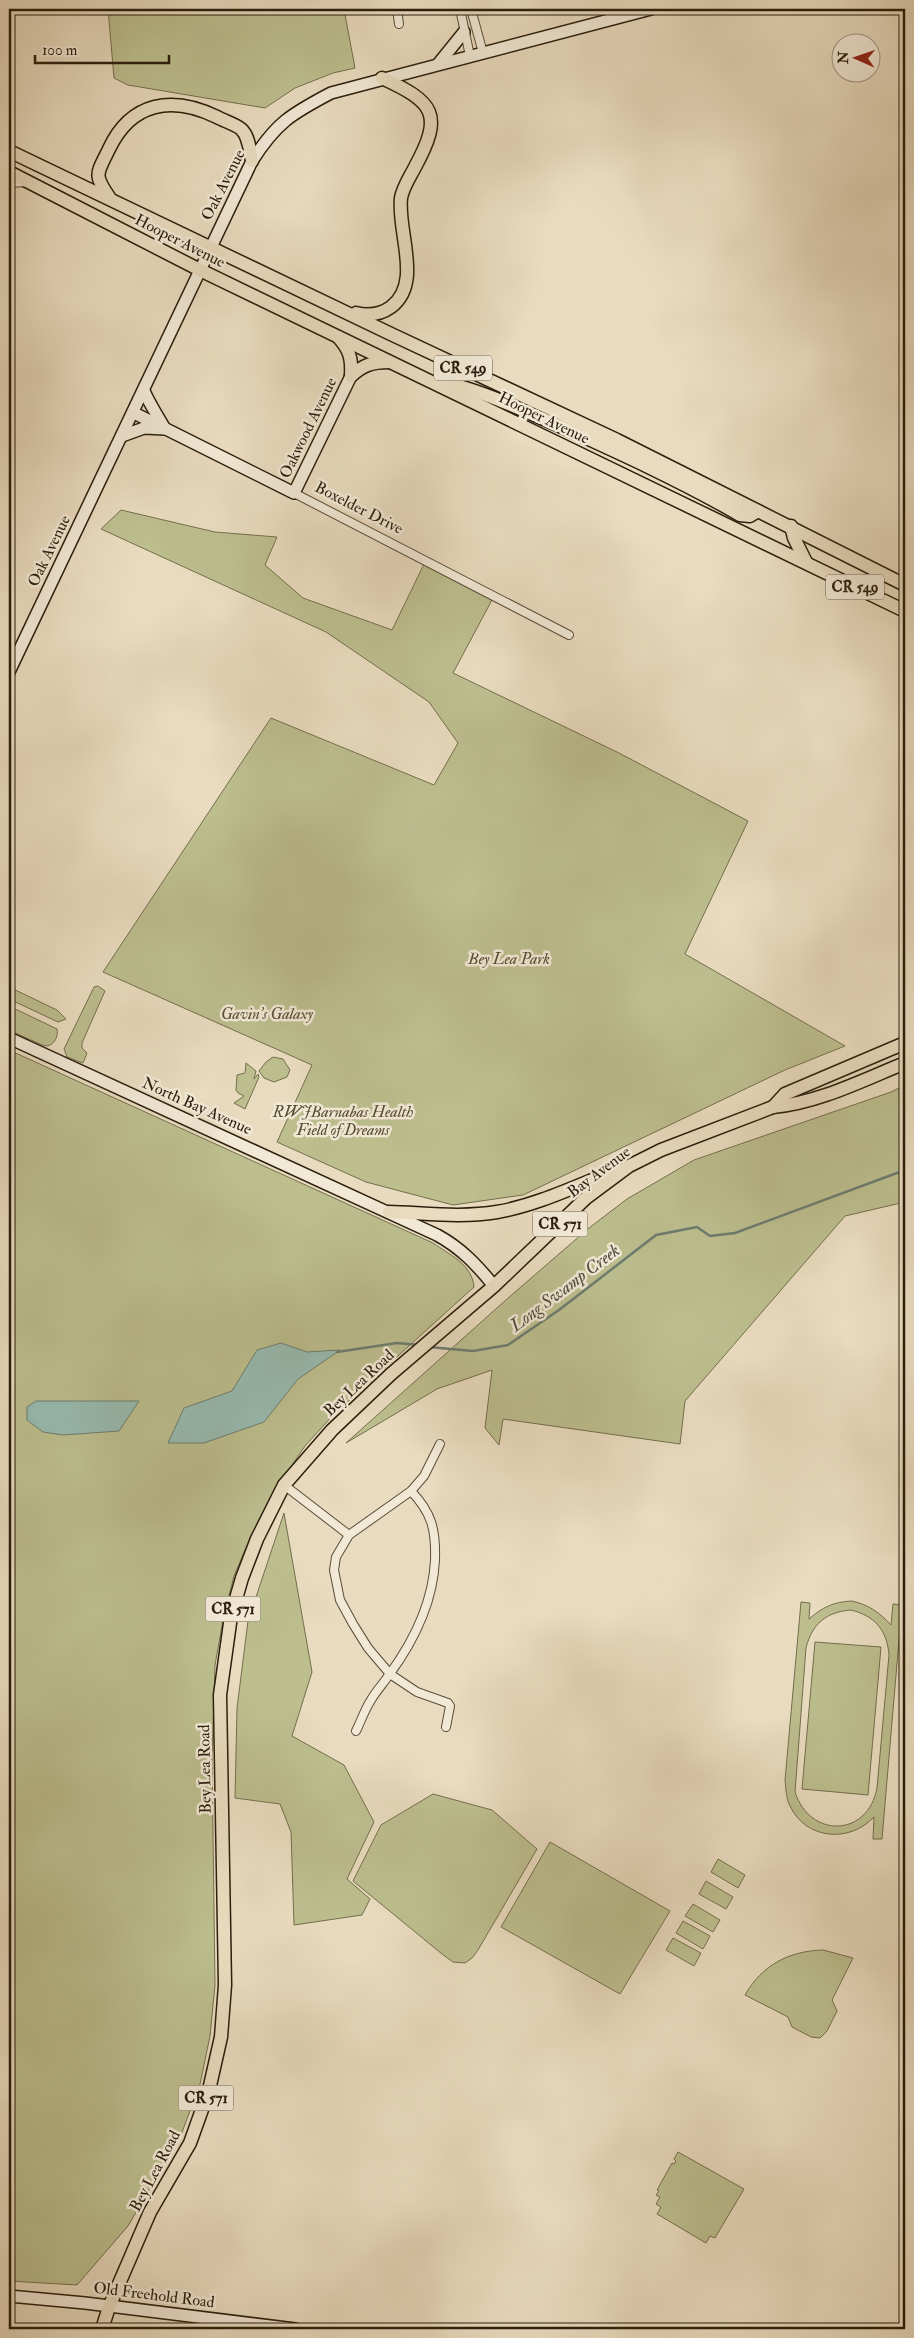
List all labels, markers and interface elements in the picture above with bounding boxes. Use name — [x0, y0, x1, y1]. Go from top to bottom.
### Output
scale bar — [35, 32, 169, 64]
north arrow — [832, 32, 882, 82]
text: 100 m — [42, 41, 78, 60]
text: N — [835, 51, 852, 65]
street label: Oak Avenue — [197, 146, 250, 224]
street label: Hooper Avenue — [131, 210, 229, 273]
road number: CR 549 — [434, 356, 492, 380]
street label: Oakwood Avenue — [275, 374, 341, 482]
street label: Hooper Avenue — [495, 387, 593, 450]
street label: Boxelder Drive — [312, 477, 407, 539]
street label: Oak Avenue — [23, 512, 75, 590]
road number: CR 549 — [826, 574, 884, 600]
park label: Bey Lea Park — [467, 949, 550, 969]
park label: Gavin's Galaxy — [221, 1004, 314, 1024]
street label: North Bay Avenue — [139, 1073, 255, 1139]
park label: RWJBarnabas Health Field of Dreams — [272, 1102, 413, 1140]
street label: Bay Avenue — [564, 1142, 635, 1202]
road number: CR 571 — [532, 1212, 588, 1236]
water label: Long Swamp Creek — [505, 1239, 625, 1338]
street label: Bey Lea Road — [320, 1345, 399, 1421]
road number: CR 571 — [206, 1596, 260, 1622]
street label: Bey Lea Road — [194, 1724, 216, 1814]
road number: CR 571 — [178, 2086, 234, 2110]
street label: Bey Lea Road — [125, 2127, 185, 2215]
street label: Old Freehold Road — [92, 2278, 216, 2312]

